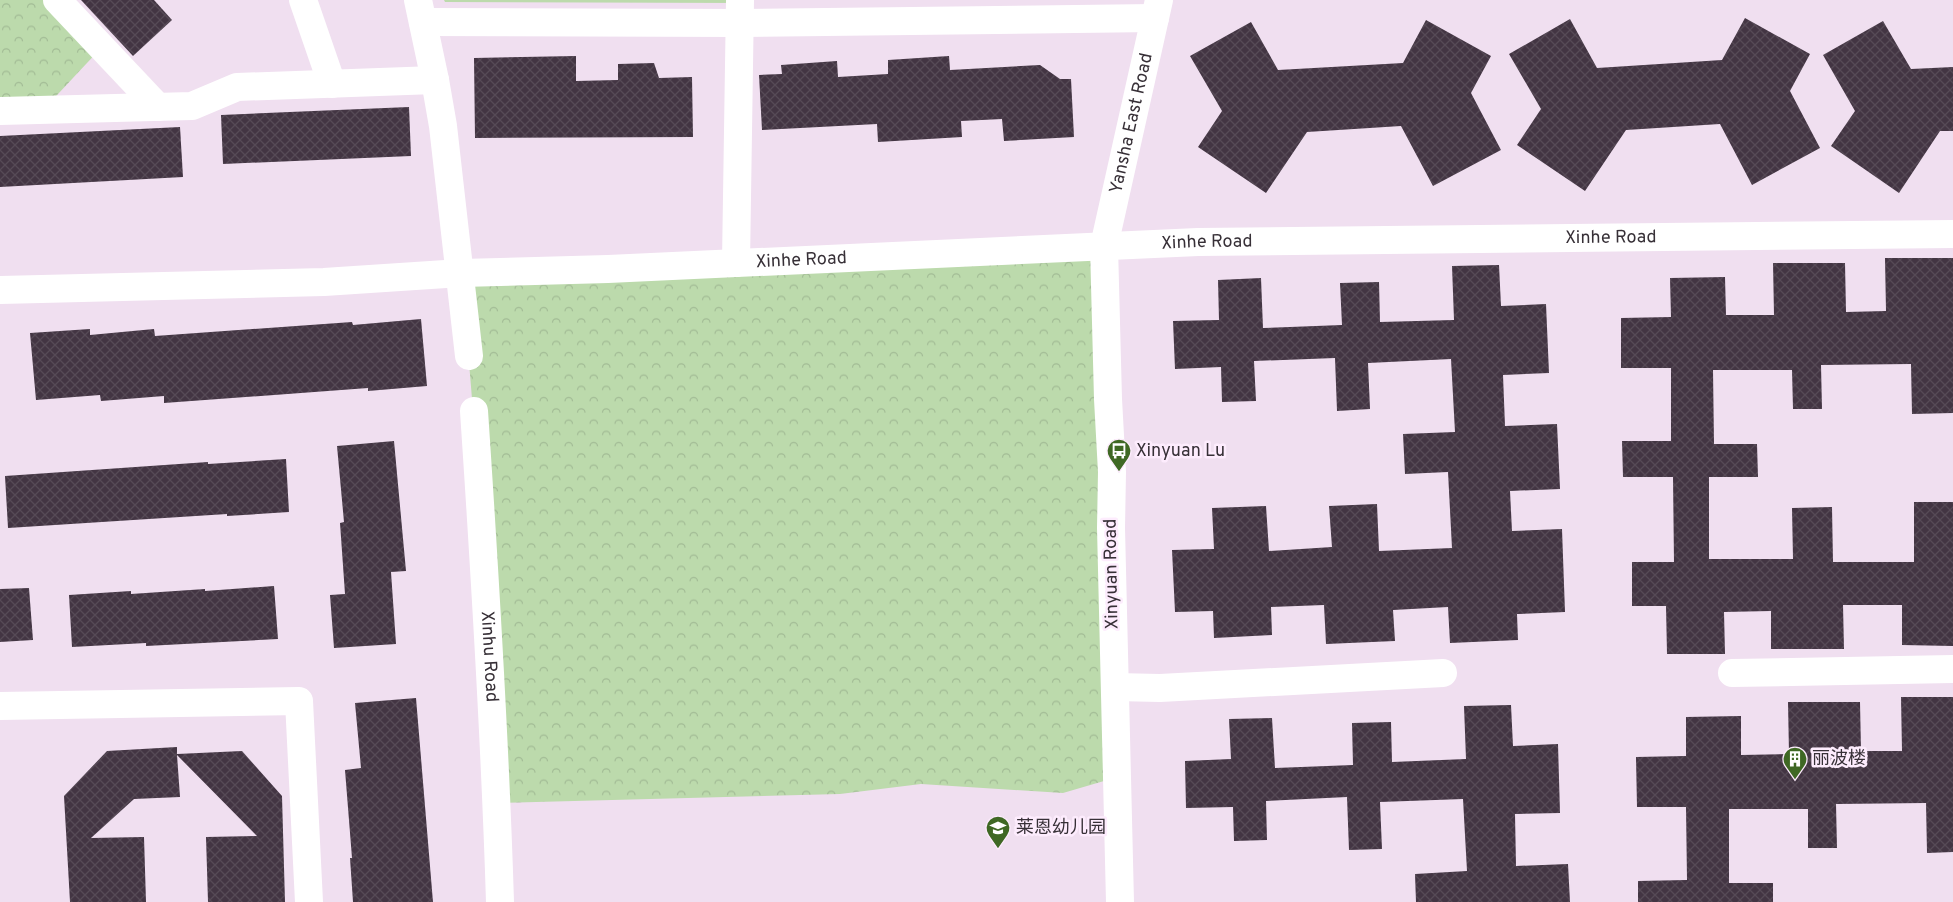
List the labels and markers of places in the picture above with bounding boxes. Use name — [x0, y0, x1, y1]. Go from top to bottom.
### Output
bus stop icon: Xinyuan Lu — [1106, 438, 1132, 472]
place label: Xinyuan Lu — [1136, 440, 1225, 463]
building icon: 丽波楼 — [1782, 746, 1808, 780]
place label: 丽波楼 — [1812, 748, 1866, 771]
school or university icon: 莱恩幼儿园 — [985, 815, 1011, 849]
place label: 莱恩幼儿园 — [1016, 817, 1106, 840]

